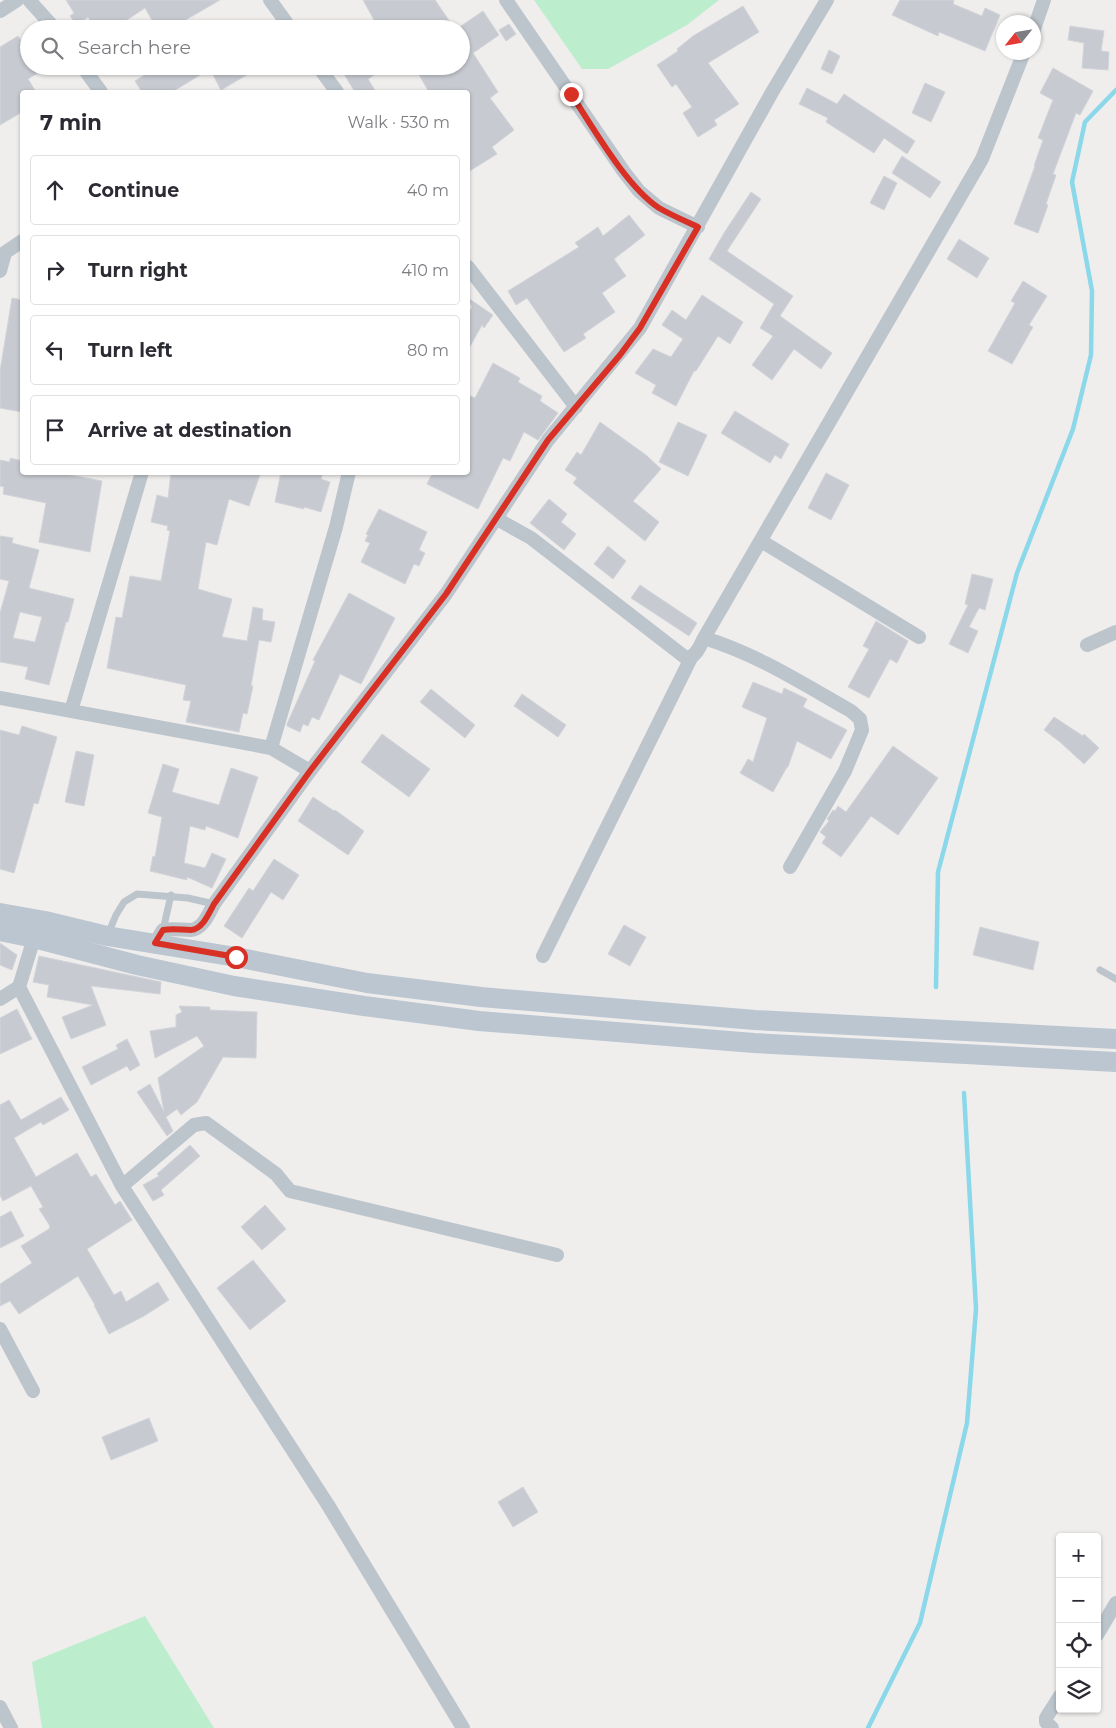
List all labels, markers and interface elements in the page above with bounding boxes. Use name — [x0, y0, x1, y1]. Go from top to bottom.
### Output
north arrow — [996, 15, 1041, 60]
search box — [20, 20, 470, 75]
icon: search — [38, 34, 66, 62]
text: Search here — [78, 36, 191, 59]
route end — [560, 83, 583, 106]
text: 7 min — [40, 110, 102, 135]
text: Walk · 530 m — [348, 113, 450, 132]
icon: ahead — [41, 176, 69, 204]
text: Continue — [88, 179, 179, 202]
text: 40 m — [407, 181, 449, 200]
icon: right — [41, 256, 69, 284]
text: Turn right — [88, 259, 188, 282]
text: 410 m — [401, 261, 449, 280]
icon: left — [41, 336, 69, 364]
text: Turn left — [88, 339, 173, 362]
text: 80 m — [407, 341, 449, 360]
icon: arrive — [41, 416, 69, 444]
text: Arrive at destination — [88, 419, 292, 442]
route start — [225, 946, 248, 969]
map controls — [1056, 1533, 1101, 1713]
button: + — [1056, 1533, 1101, 1578]
button: − — [1056, 1578, 1101, 1623]
button: locate — [1056, 1623, 1101, 1668]
button: layers — [1056, 1668, 1101, 1713]

